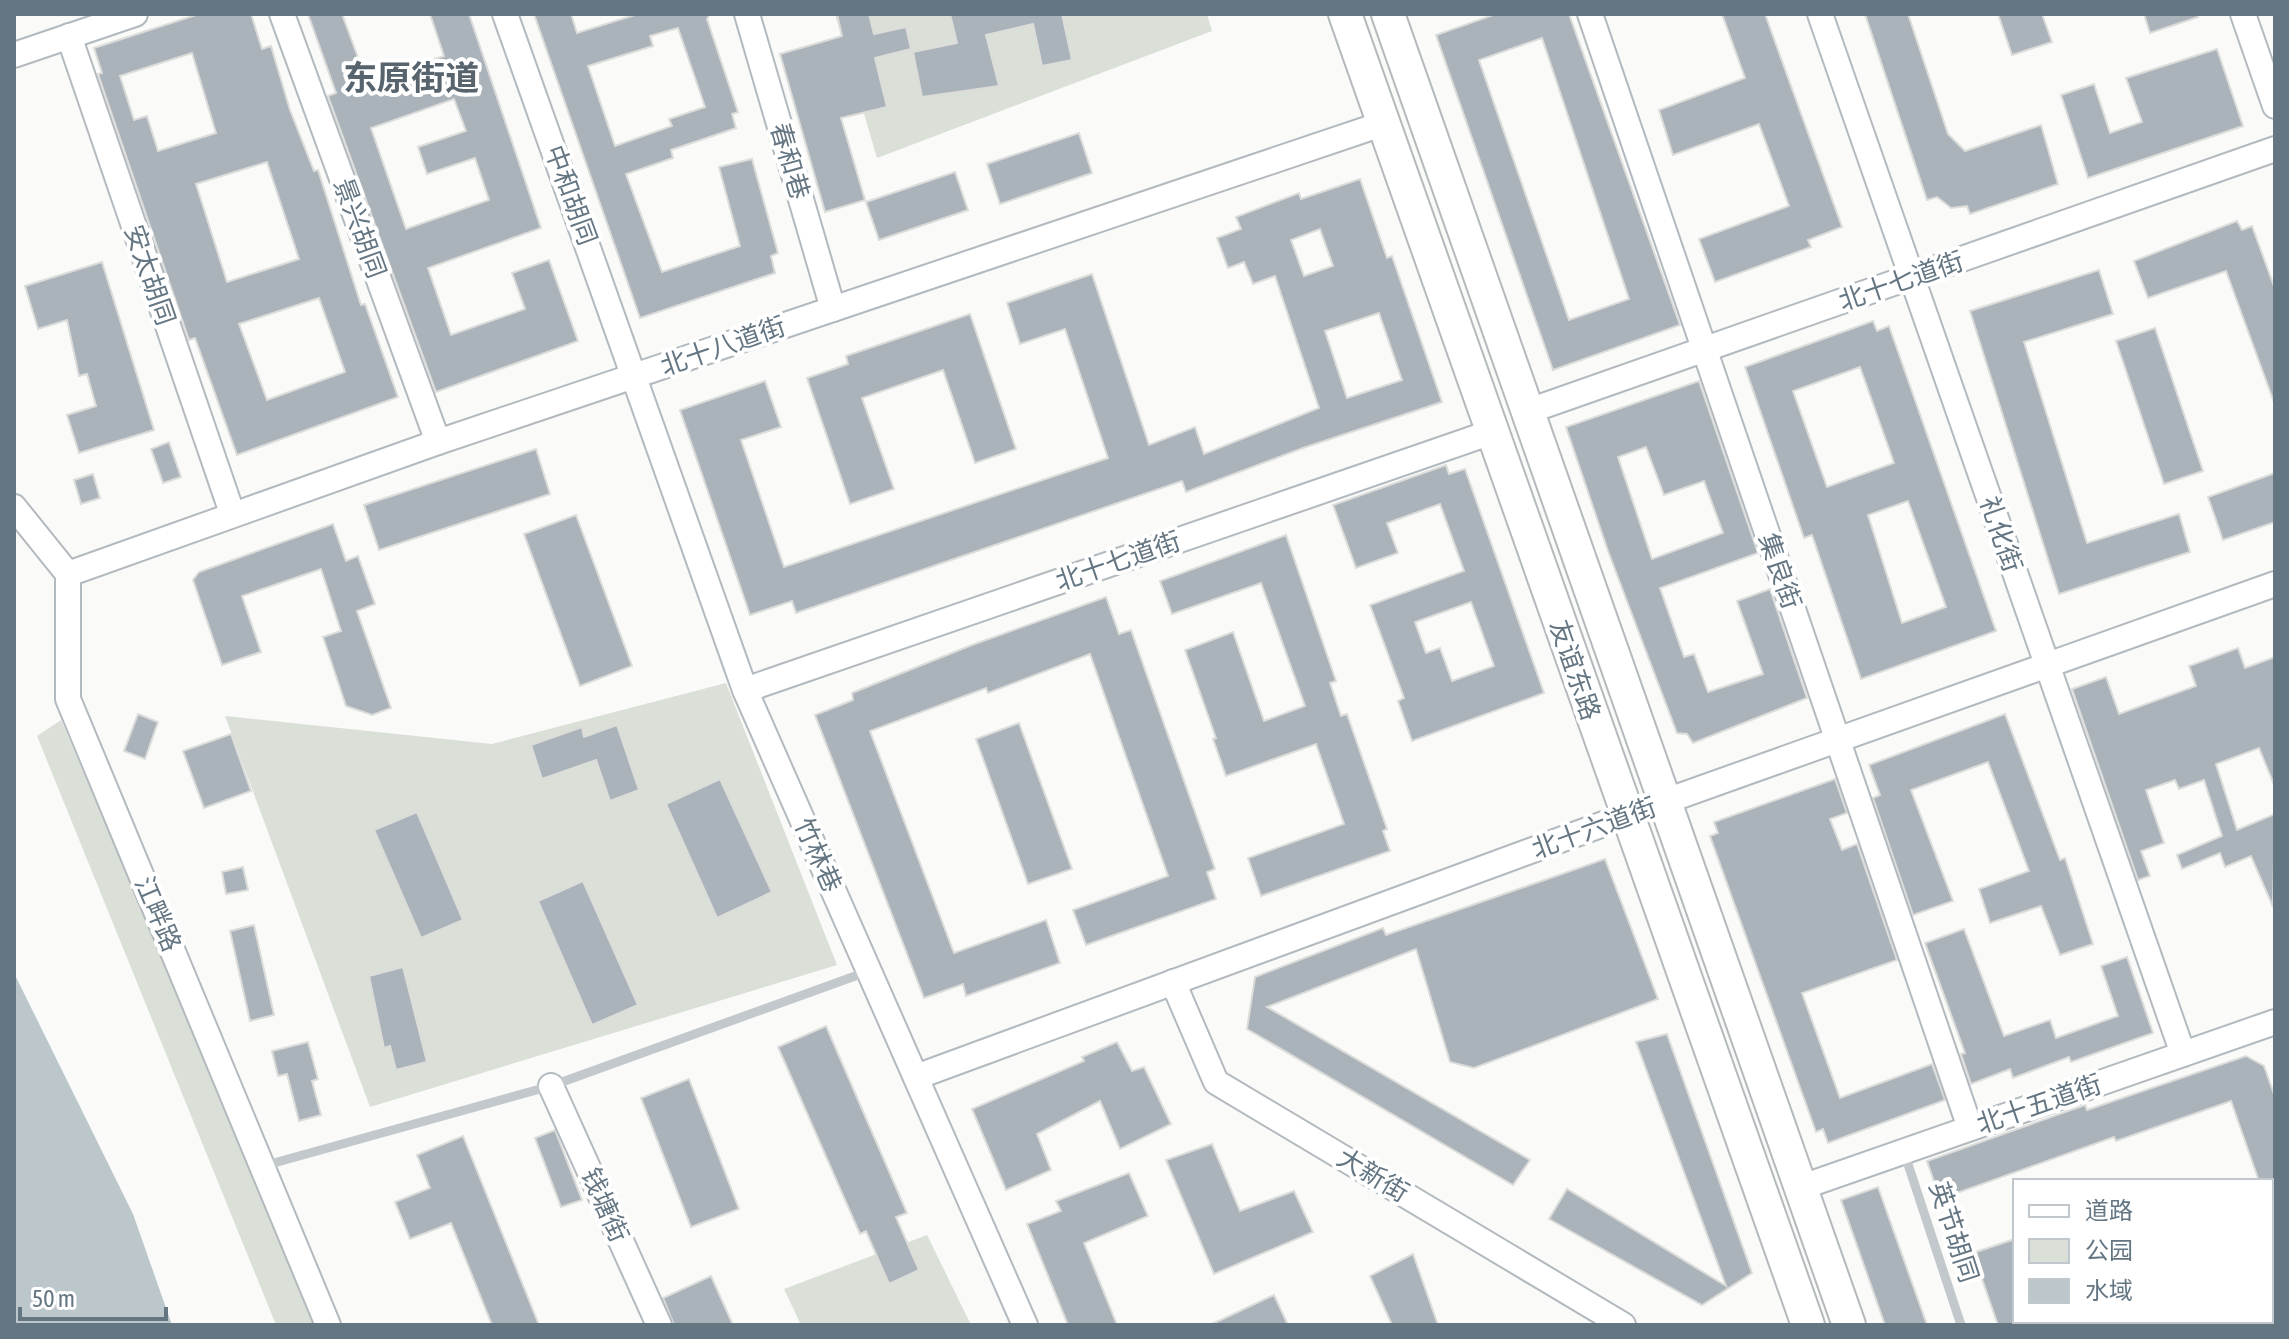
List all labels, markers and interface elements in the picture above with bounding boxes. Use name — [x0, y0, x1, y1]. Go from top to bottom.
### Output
district label: 东原街道 — [343, 58, 479, 97]
street label: 春和巷 — [765, 119, 815, 203]
street label: 中和胡同 — [539, 141, 603, 249]
street label: 景兴胡同 — [328, 174, 392, 282]
street label: 安太胡同 — [119, 221, 181, 329]
street label: 北十七道街 — [1835, 246, 1967, 316]
street label: 北十八道街 — [657, 311, 789, 381]
street label: 礼化街 — [1974, 492, 2028, 576]
street label: 北十七道街 — [1052, 526, 1184, 596]
street label: 集良街 — [1753, 529, 1807, 613]
street label: 友谊东路 — [1544, 616, 1606, 724]
street label: 北十六道街 — [1528, 792, 1660, 864]
street label: 竹林巷 — [788, 813, 848, 897]
street label: 江畔路 — [129, 872, 187, 956]
street label: 北十五道街 — [1973, 1069, 2105, 1139]
street label: 大新街 — [1332, 1142, 1414, 1208]
street label: 钱塘街 — [575, 1163, 635, 1247]
street label: 英节胡同 — [1924, 1178, 1984, 1286]
legend — [2013, 1179, 2273, 1323]
text: 道路 — [2085, 1197, 2133, 1224]
text: 公园 — [2085, 1237, 2133, 1264]
scale bar — [20, 1271, 166, 1321]
text: 水域 — [2085, 1277, 2133, 1304]
text: 50 m — [32, 1285, 75, 1312]

